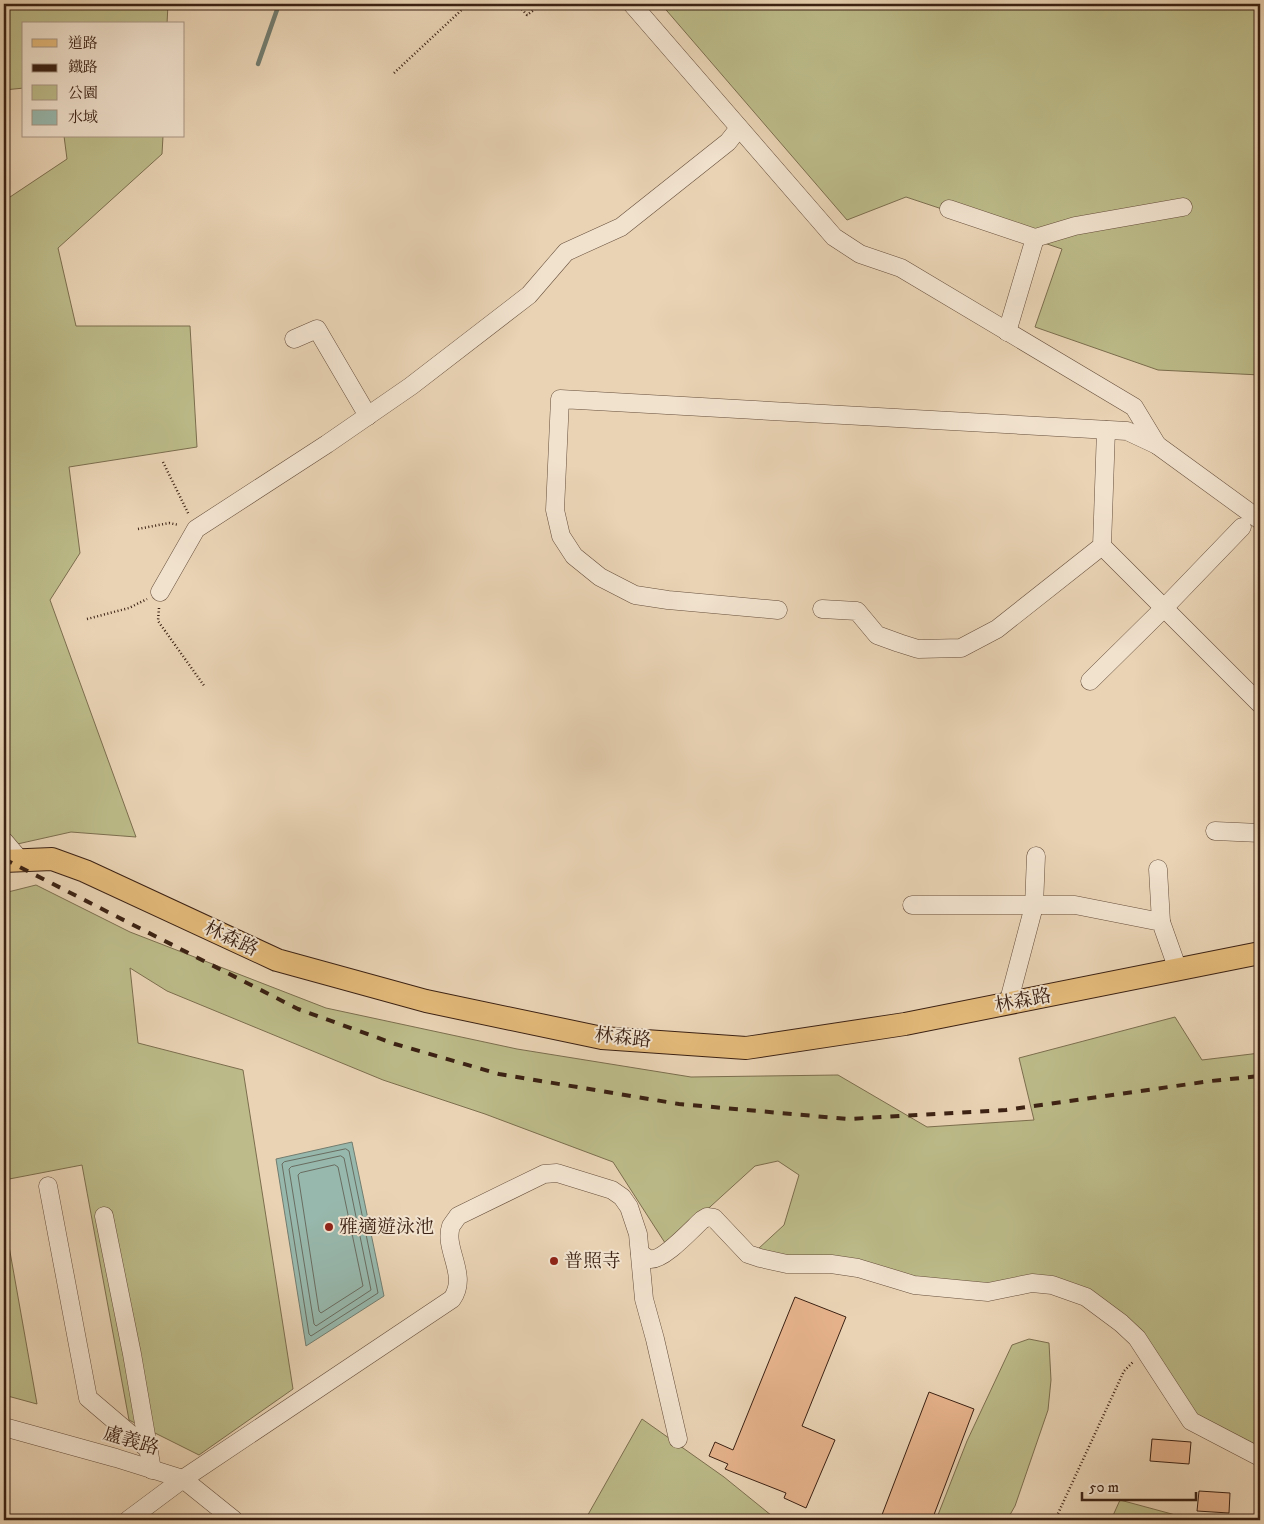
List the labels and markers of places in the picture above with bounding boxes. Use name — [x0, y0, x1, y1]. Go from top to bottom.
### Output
place label: 雅適遊泳池 — [339, 1216, 434, 1239]
marker: 雅適遊泳池 — [323, 1221, 335, 1233]
place label: 普照寺 — [564, 1250, 621, 1273]
marker: 普照寺 — [548, 1255, 560, 1267]

